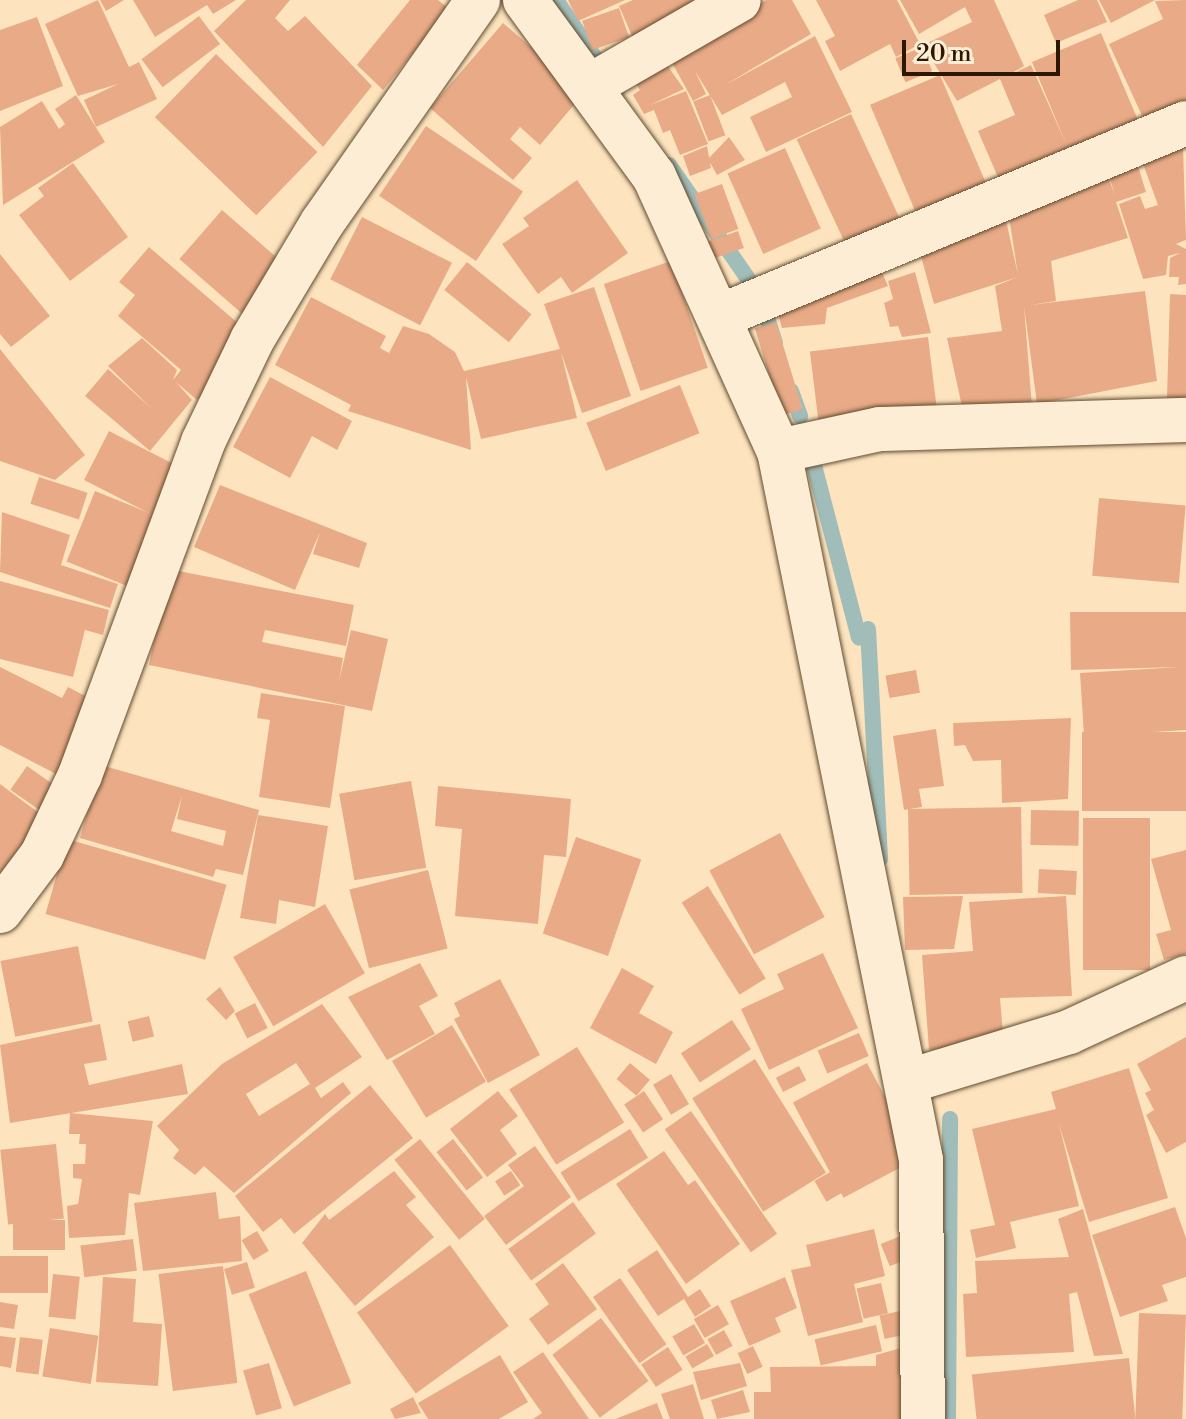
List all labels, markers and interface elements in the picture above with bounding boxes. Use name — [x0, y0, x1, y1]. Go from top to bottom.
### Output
scale bar — [906, 24, 1064, 74]
text: 20 m — [916, 39, 972, 69]

